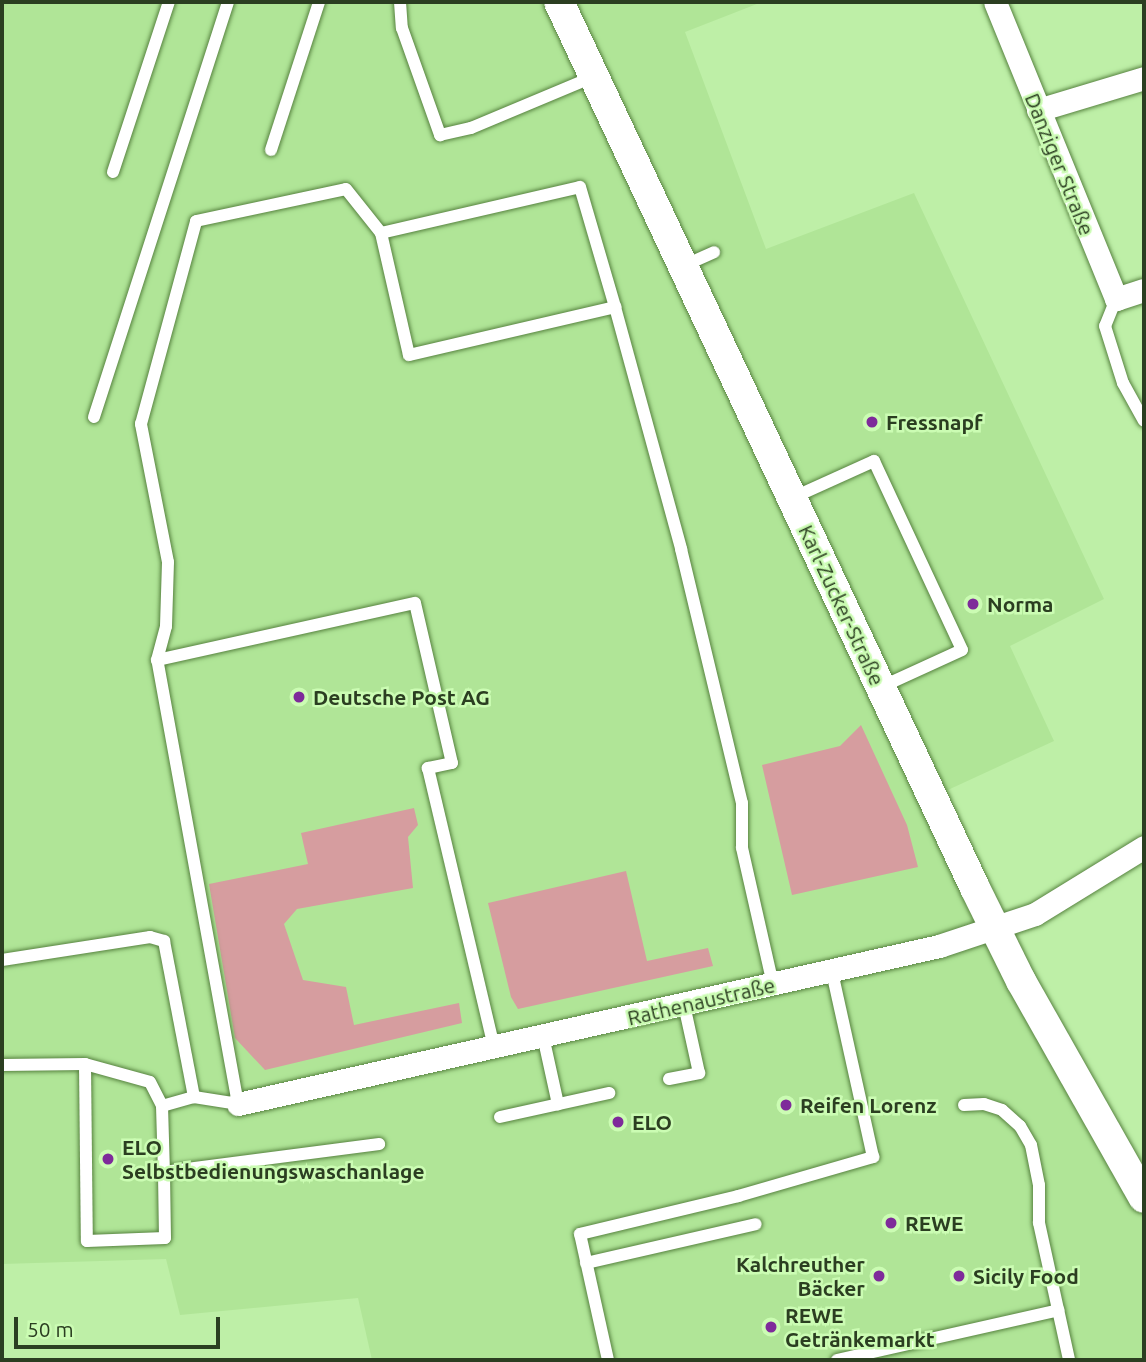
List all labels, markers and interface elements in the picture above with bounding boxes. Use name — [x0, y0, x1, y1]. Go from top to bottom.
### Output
street label: Danziger Straße — [1020, 89, 1100, 239]
place label: Fressnapf — [886, 409, 983, 435]
marker: Fressnapf — [864, 414, 880, 430]
street label: Karl-Zucker-Straße — [794, 521, 890, 689]
place label: Norma — [987, 591, 1053, 617]
marker: Norma — [965, 596, 981, 612]
place label: Deutsche Post AG — [313, 684, 490, 710]
marker: Deutsche Post AG — [291, 689, 307, 705]
street label: Rathenaustraße — [625, 972, 777, 1030]
place label: Reifen Lorenz — [800, 1092, 937, 1118]
marker: Reifen Lorenz — [778, 1097, 794, 1113]
place label: ELO — [632, 1109, 672, 1135]
marker: ELO — [610, 1114, 626, 1130]
place label: ELO Selbstbedienungswaschanlage — [122, 1134, 425, 1184]
marker: ELO Selbstbedienungswaschanlage — [100, 1151, 116, 1167]
place label: REWE — [905, 1210, 964, 1236]
marker: REWE — [883, 1215, 899, 1231]
place label: Kalchreuther Bäcker — [736, 1251, 865, 1301]
place label: Sicily Food — [973, 1263, 1079, 1289]
marker: Kalchreuther Bäcker — [871, 1268, 887, 1284]
marker: Sicily Food — [951, 1268, 967, 1284]
scale bar — [18, 1302, 224, 1346]
place label: REWE Getränkemarkt — [785, 1302, 935, 1352]
text: 50 m — [27, 1317, 74, 1341]
marker: REWE Getränkemarkt — [763, 1319, 779, 1335]

